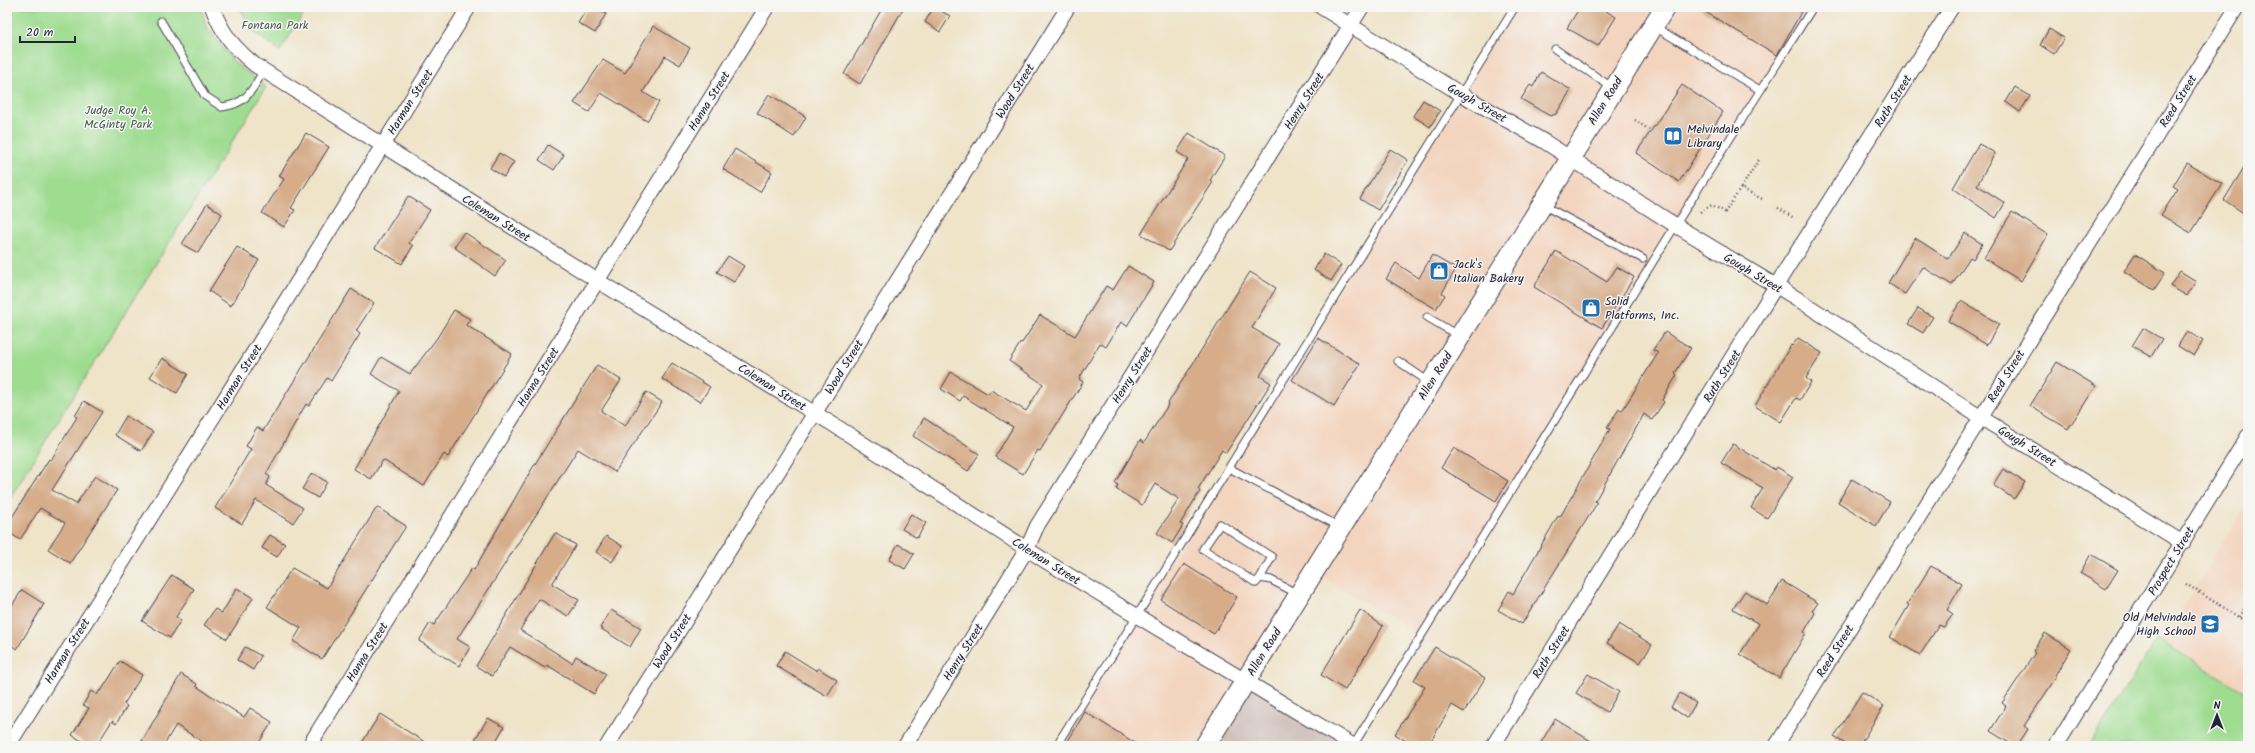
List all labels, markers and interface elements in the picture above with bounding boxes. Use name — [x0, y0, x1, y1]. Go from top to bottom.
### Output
park label: Fontana Park — [242, 16, 309, 35]
scale bar — [20, 18, 75, 44]
text: 20 m — [26, 23, 54, 42]
street label: Wood Street — [991, 60, 1040, 122]
street label: Harman Street — [383, 65, 438, 139]
street label: Hanna Street — [684, 67, 736, 135]
street label: Henry Street — [1279, 69, 1330, 134]
street label: Ruth Street — [1870, 71, 1917, 131]
street label: Reed Street — [2155, 71, 2202, 131]
street label: Allen Road — [1583, 73, 1628, 129]
street label: Gough Street — [1443, 79, 1510, 128]
park label: Judge Roy A. McGinty Park — [84, 101, 152, 134]
place label: Melvindale Library — [1687, 120, 1740, 153]
library icon: Melvindale Library — [1662, 125, 1684, 147]
street label: Coleman Street — [458, 190, 534, 247]
street label: Gough Street — [1720, 248, 1786, 299]
place label: Jack's Italian Bakery — [1453, 255, 1524, 288]
shop icon: Jack's Italian Bakery — [1428, 260, 1450, 282]
place label: Solid Platforms, Inc. — [1605, 292, 1679, 325]
shop icon: Solid Platforms, Inc. — [1580, 297, 1602, 319]
street label: Wood Street — [820, 336, 869, 398]
street label: Harman Street — [212, 340, 267, 414]
street label: Hanna Street — [513, 343, 565, 411]
street label: Henry Street — [1107, 343, 1158, 408]
street label: Ruth Street — [1699, 346, 1746, 406]
street label: Reed Street — [1983, 346, 2030, 406]
street label: Allen Road — [1413, 348, 1458, 404]
street label: Coleman Street — [734, 359, 810, 416]
street label: Gough Street — [1994, 421, 2060, 472]
street label: Prospect Street — [2143, 523, 2200, 599]
street label: Coleman Street — [1008, 533, 1084, 590]
place label: Old Melvindale High School — [2123, 608, 2197, 641]
street label: Wood Street — [648, 610, 697, 672]
school or university icon: Old Melvindale High School — [2199, 613, 2221, 635]
street label: Harman Street — [40, 614, 95, 688]
street label: Hanna Street — [342, 618, 394, 686]
street label: Henry Street — [938, 620, 989, 685]
street label: Reed Street — [1812, 621, 1859, 681]
street label: Ruth Street — [1528, 622, 1575, 682]
street label: Allen Road — [1242, 624, 1287, 680]
north arrow — [2197, 695, 2237, 735]
text: N — [2214, 697, 2221, 715]

